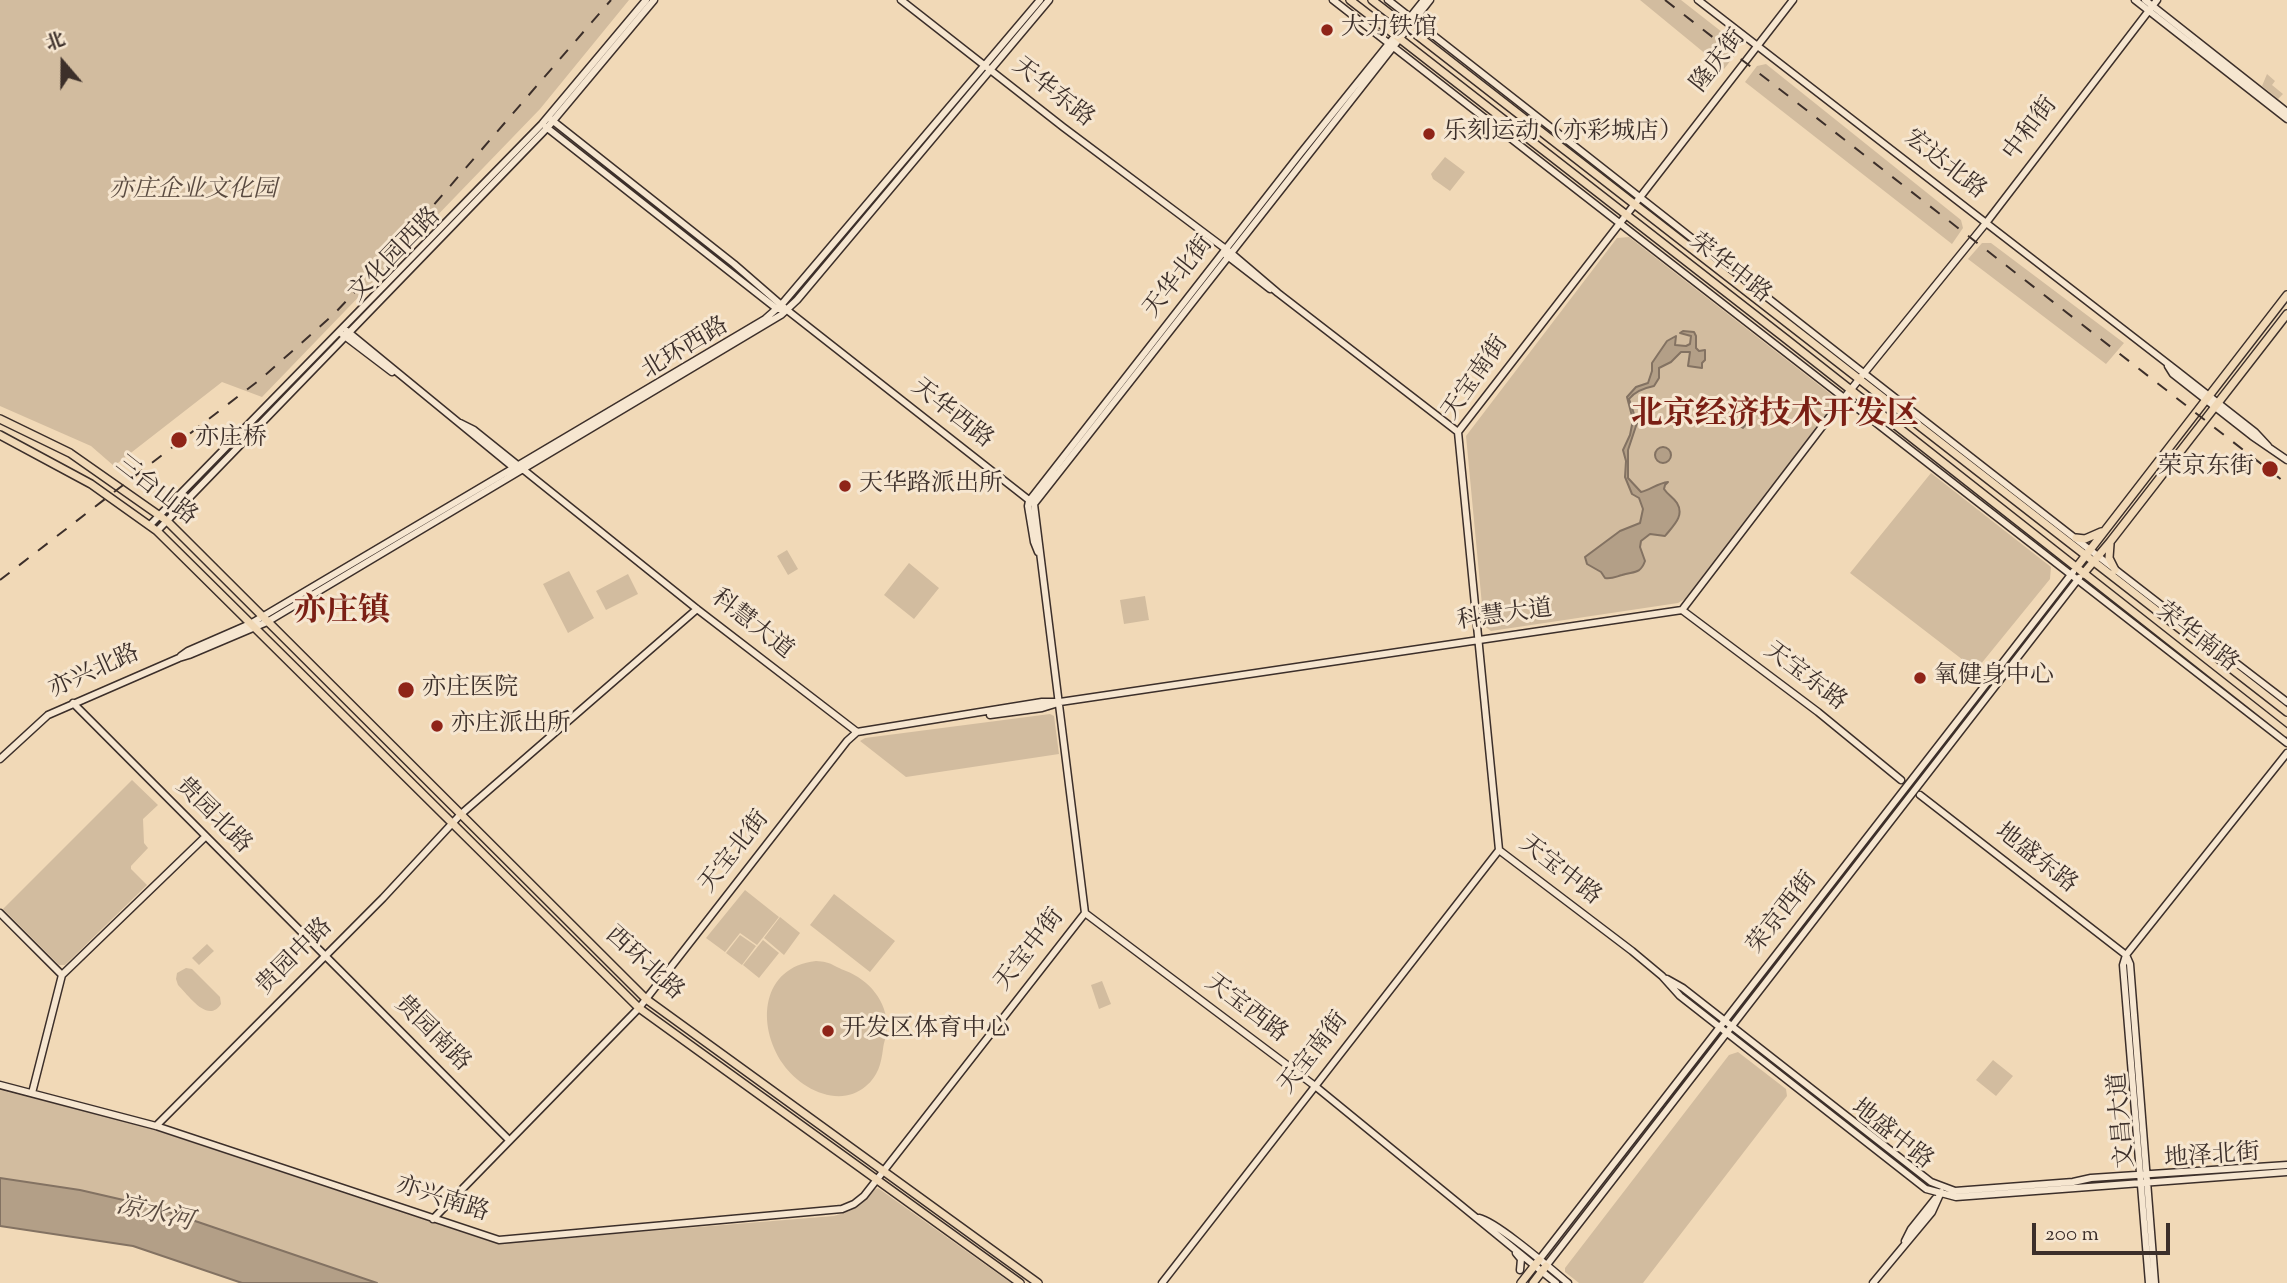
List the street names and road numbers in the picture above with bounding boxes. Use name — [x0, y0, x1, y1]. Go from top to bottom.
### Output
street label: 隆庆街 — [1686, 25, 1754, 99]
street label: 天华东路 — [1005, 53, 1099, 135]
street label: 中和街 — [1999, 93, 2065, 167]
street label: 宏达北路 — [1897, 125, 1991, 207]
street label: 文化园西路 — [344, 203, 448, 309]
street label: 荣华中路 — [1682, 229, 1776, 311]
street label: 天华北街 — [1139, 231, 1221, 325]
street label: 北环西路 — [637, 313, 735, 387]
street label: 天宝南街 — [1438, 331, 1516, 427]
street label: 天华西路 — [904, 374, 998, 456]
street label: 三台山路 — [108, 451, 202, 533]
street label: 科慧大道 — [704, 585, 798, 667]
street label: 科慧大道 — [1455, 596, 1555, 638]
street label: 荣华南路 — [2149, 598, 2243, 680]
street label: 天宝东路 — [1757, 638, 1851, 718]
street label: 亦兴北路 — [45, 640, 145, 706]
street label: 贵园北路 — [168, 773, 256, 861]
street label: 天宝北街 — [695, 806, 777, 900]
street label: 地盛东路 — [1988, 819, 2082, 901]
street label: 天宝中路 — [1512, 831, 1606, 913]
street label: 荣京西街 — [1743, 867, 1825, 961]
street label: 天宝中街 — [990, 904, 1072, 998]
street label: 贵园中路 — [252, 914, 340, 1002]
street label: 西环北路 — [598, 922, 688, 1008]
street label: 天宝西路 — [1198, 970, 1292, 1050]
street label: 贵园南路 — [387, 991, 475, 1079]
street label: 天宝南街 — [1274, 1007, 1356, 1101]
street label: 文昌大道 — [2105, 1071, 2143, 1169]
street label: 地盛中路 — [1844, 1095, 1938, 1177]
street label: 地泽北街 — [2163, 1140, 2261, 1176]
street label: 亦兴南路 — [392, 1172, 492, 1230]

